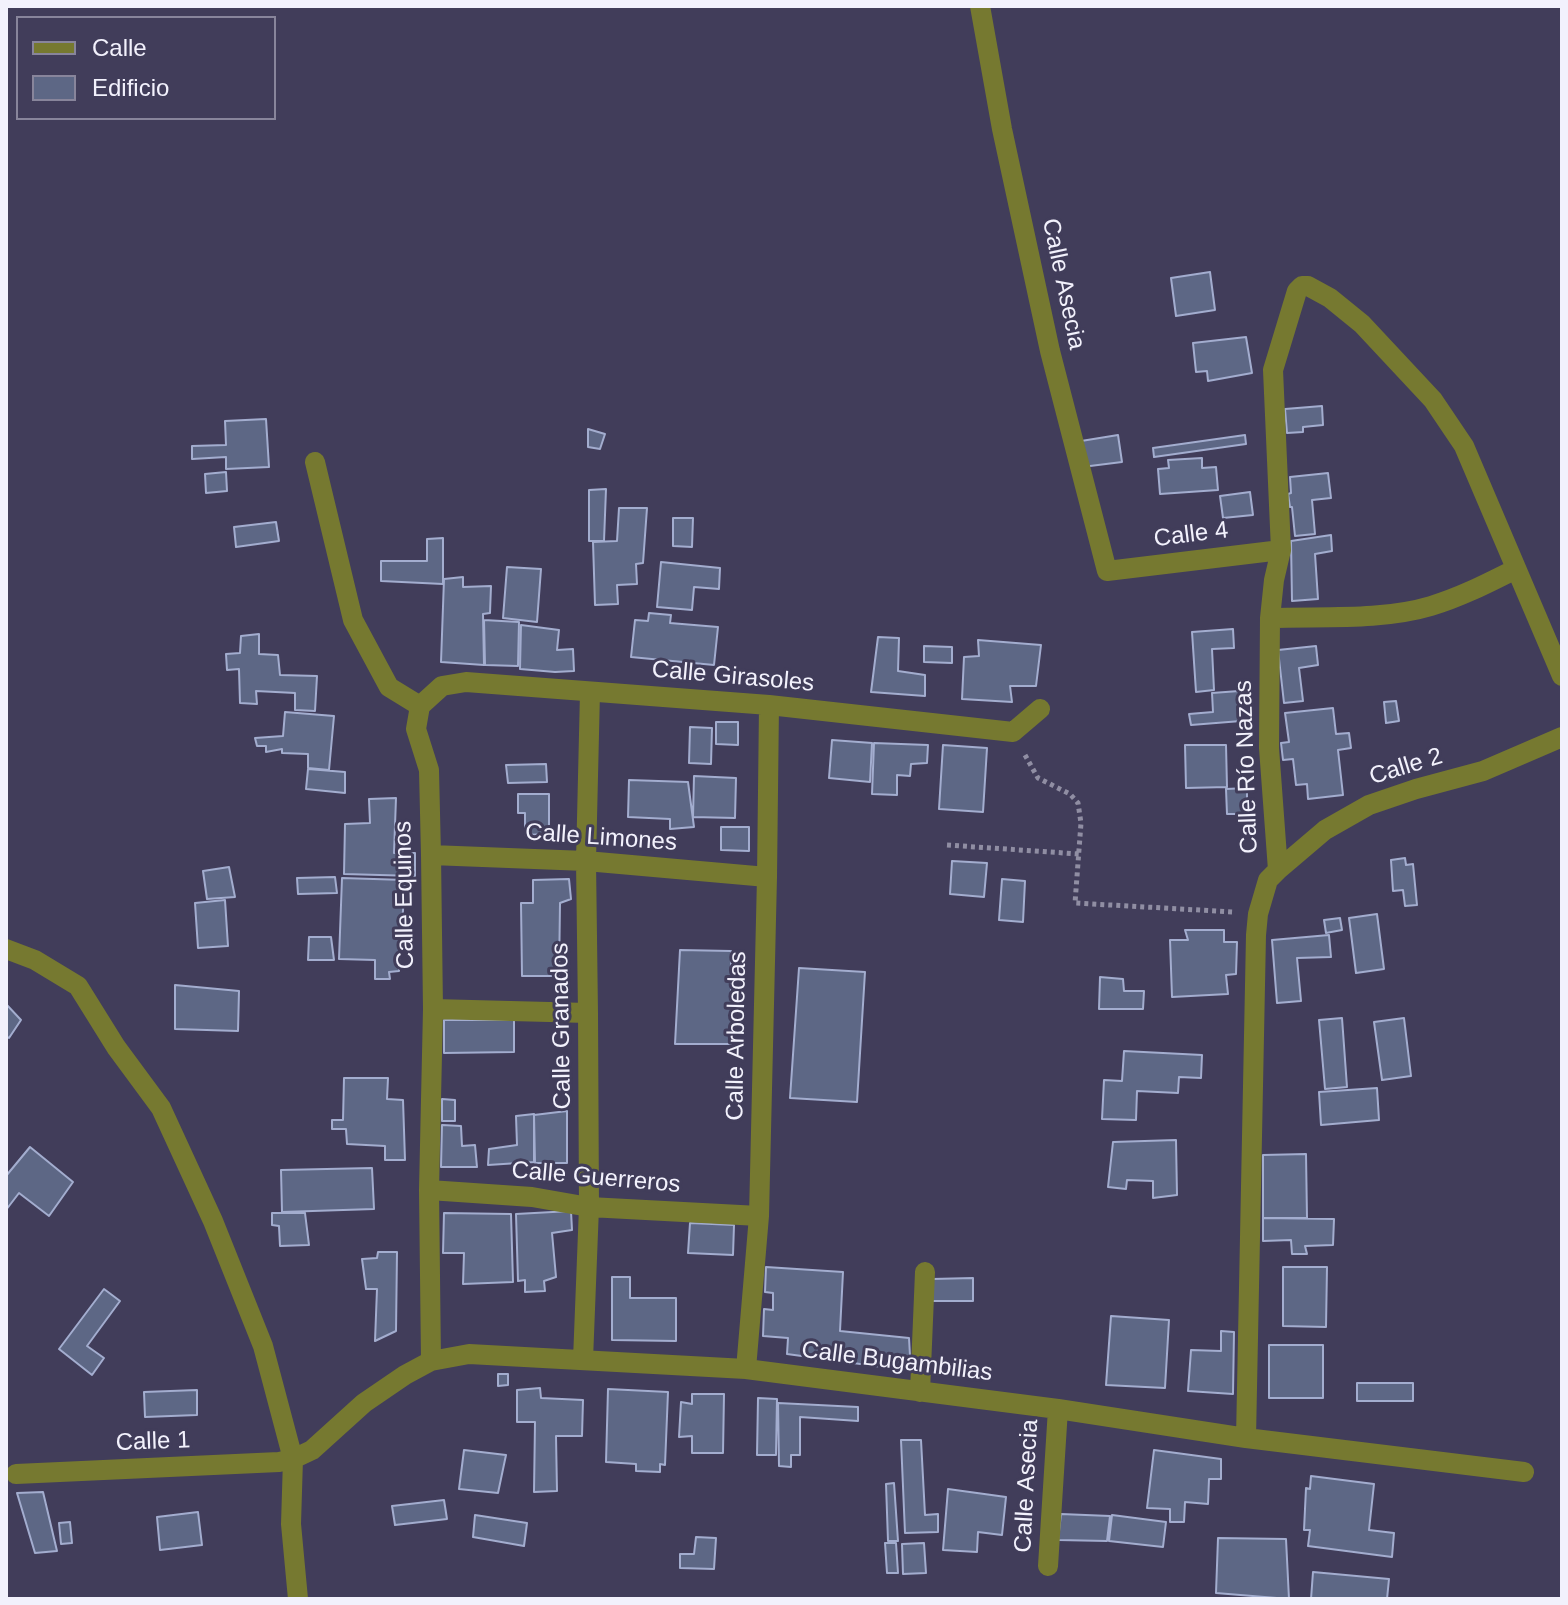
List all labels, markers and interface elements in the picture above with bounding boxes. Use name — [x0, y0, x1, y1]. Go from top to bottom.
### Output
legend — [16, 16, 276, 120]
text: Calle — [92, 34, 147, 61]
text: Edificio — [92, 74, 169, 101]
street label: Calle Asecia — [1035, 216, 1091, 352]
street label: Calle 4 — [1152, 516, 1230, 554]
street label: Calle Girasoles — [651, 656, 815, 698]
street label: Calle Río Nazas — [1230, 680, 1264, 854]
street label: Calle 2 — [1366, 742, 1446, 792]
street label: Calle Limones — [524, 818, 678, 858]
street label: Calle Equinos — [389, 821, 421, 969]
street label: Calle Granados — [546, 942, 578, 1110]
street label: Calle Arboledas — [721, 951, 753, 1121]
street label: Calle Guerreros — [510, 1156, 682, 1200]
street label: Calle Bugambilias — [800, 1336, 994, 1388]
street label: Calle Asecia — [1009, 1419, 1045, 1553]
street label: Calle 1 — [115, 1426, 191, 1458]

